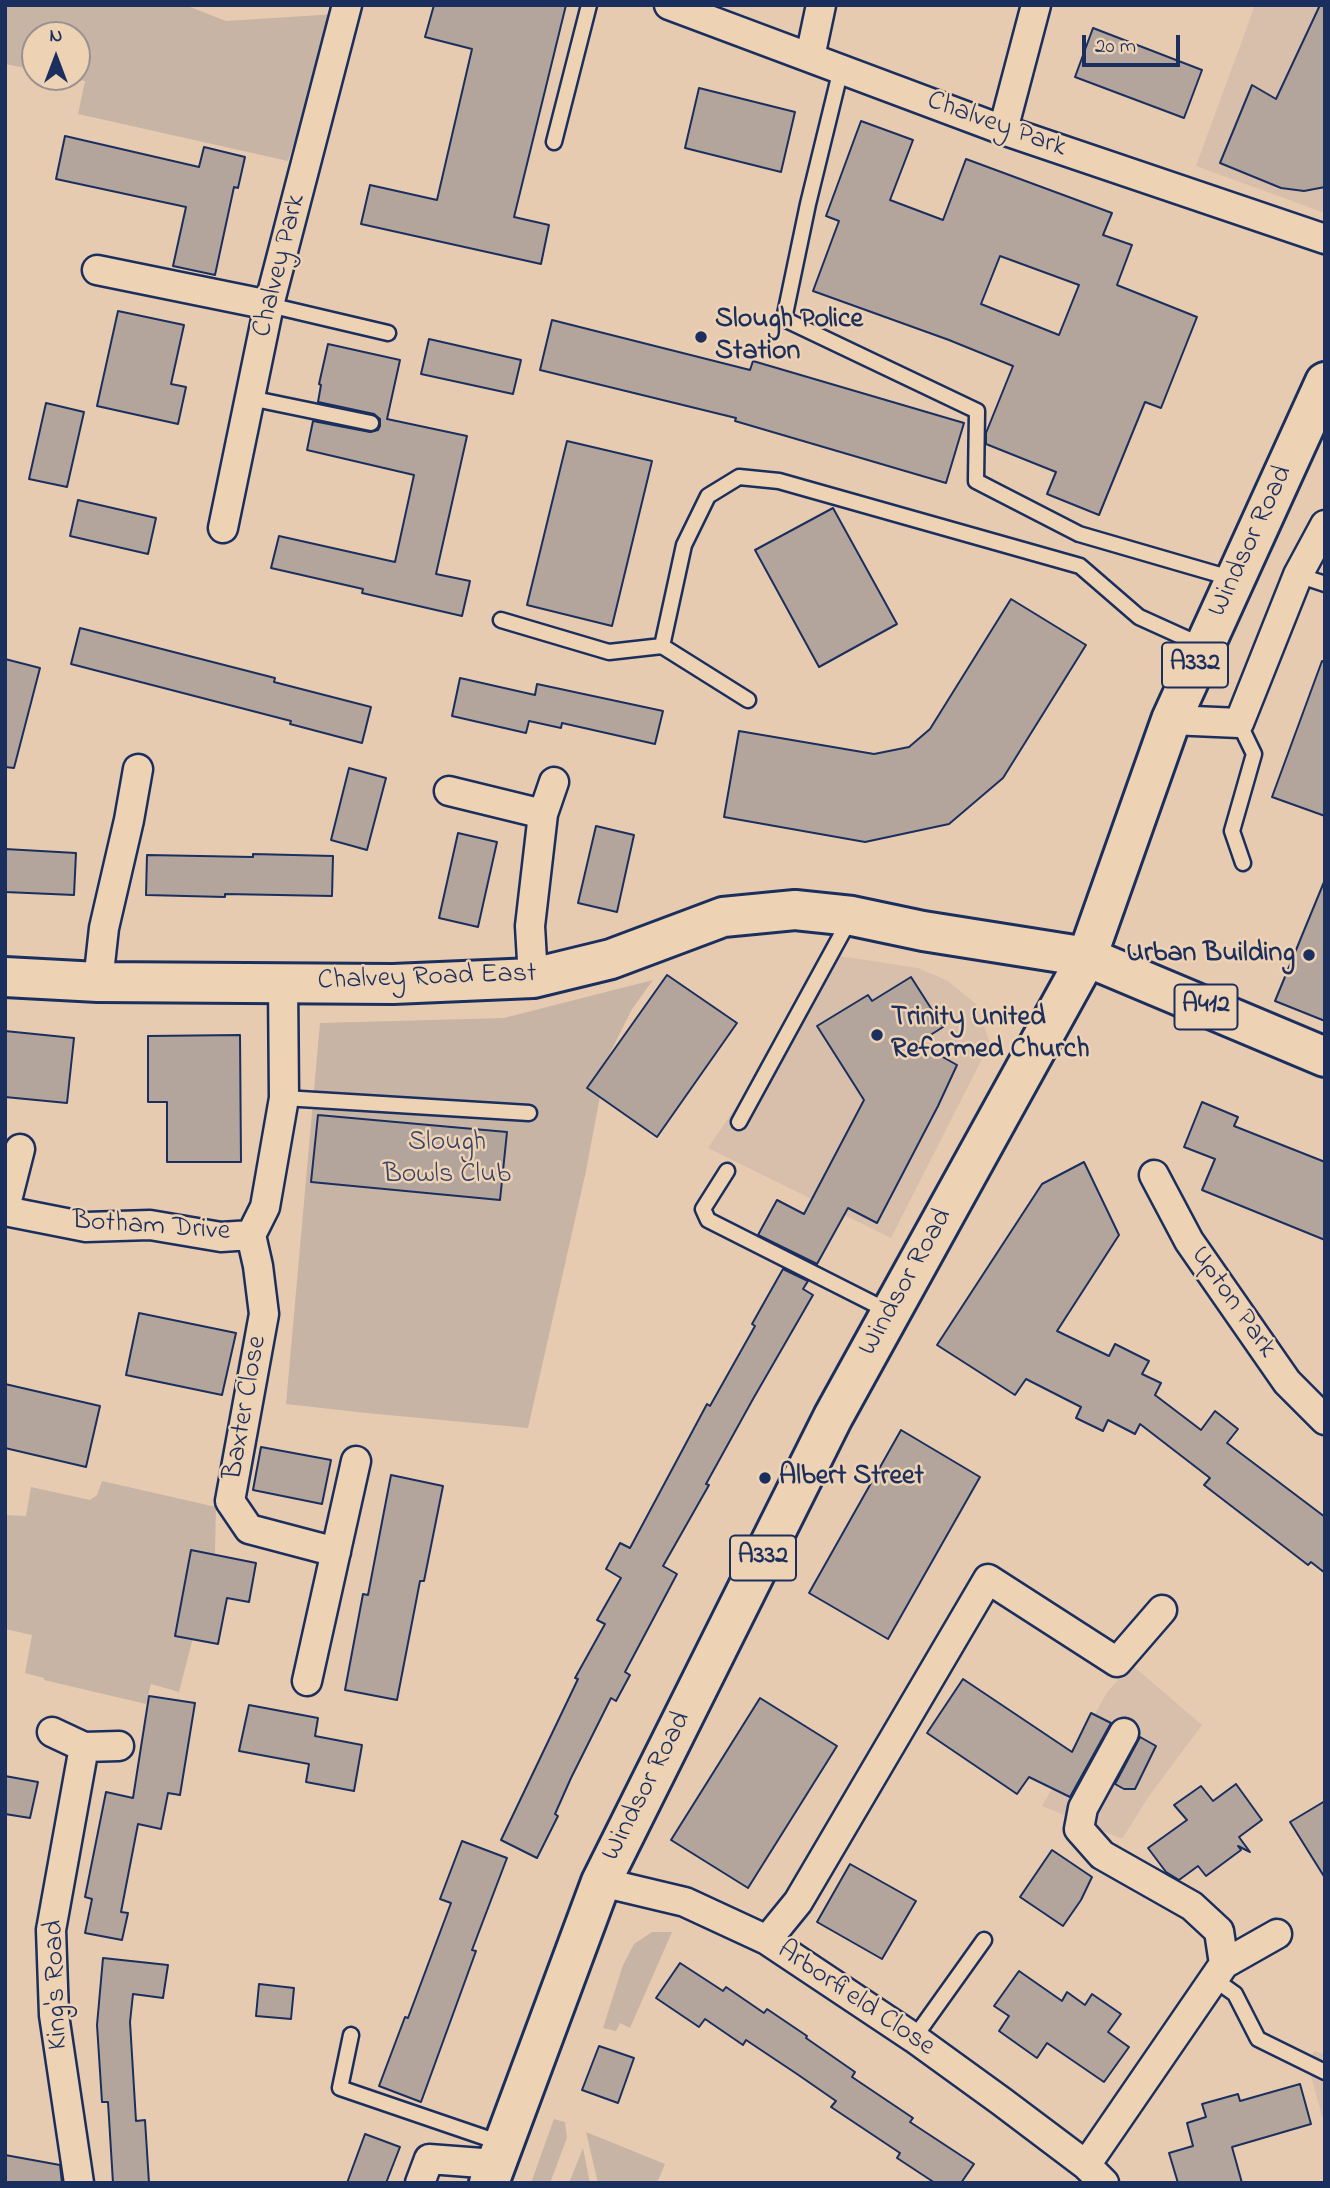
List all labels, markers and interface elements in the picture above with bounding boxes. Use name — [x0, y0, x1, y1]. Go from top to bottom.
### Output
north arrow — [21, 21, 91, 91]
scale bar — [1085, 21, 1183, 65]
text: N — [50, 23, 62, 50]
text: 20 m — [1095, 32, 1136, 62]
street label: Chalvey Park — [922, 85, 1070, 167]
street label: Chalvey Park — [247, 191, 315, 341]
place label: Slough Police Station — [715, 304, 863, 370]
marker: Slough Police Station — [693, 329, 709, 345]
street label: Windsor Road — [1202, 461, 1302, 623]
road number: A332 — [1162, 642, 1228, 688]
place label: Urban Building — [1126, 938, 1295, 972]
marker: Urban Building — [1301, 947, 1317, 963]
street label: Chalvey Road East — [317, 958, 537, 1000]
road number: A412 — [1174, 984, 1238, 1030]
place label: Trinity United Reformed Church — [891, 1002, 1090, 1068]
marker: Trinity United Reformed Church — [869, 1027, 885, 1043]
park label: Slough Bowls Club — [383, 1127, 511, 1193]
street label: Windsor Road — [853, 1204, 961, 1362]
street label: Botham Drive — [71, 1206, 231, 1250]
street label: Upton Park — [1181, 1241, 1283, 1365]
street label: Baxter Close — [218, 1333, 276, 1483]
place label: Albert Street — [779, 1461, 924, 1495]
marker: Albert Street — [757, 1470, 773, 1486]
road number: A332 — [730, 1536, 796, 1581]
street label: Windsor Road — [596, 1707, 700, 1867]
street label: King's Road — [39, 1919, 77, 2051]
street label: Arborfield Close — [770, 1935, 940, 2065]

